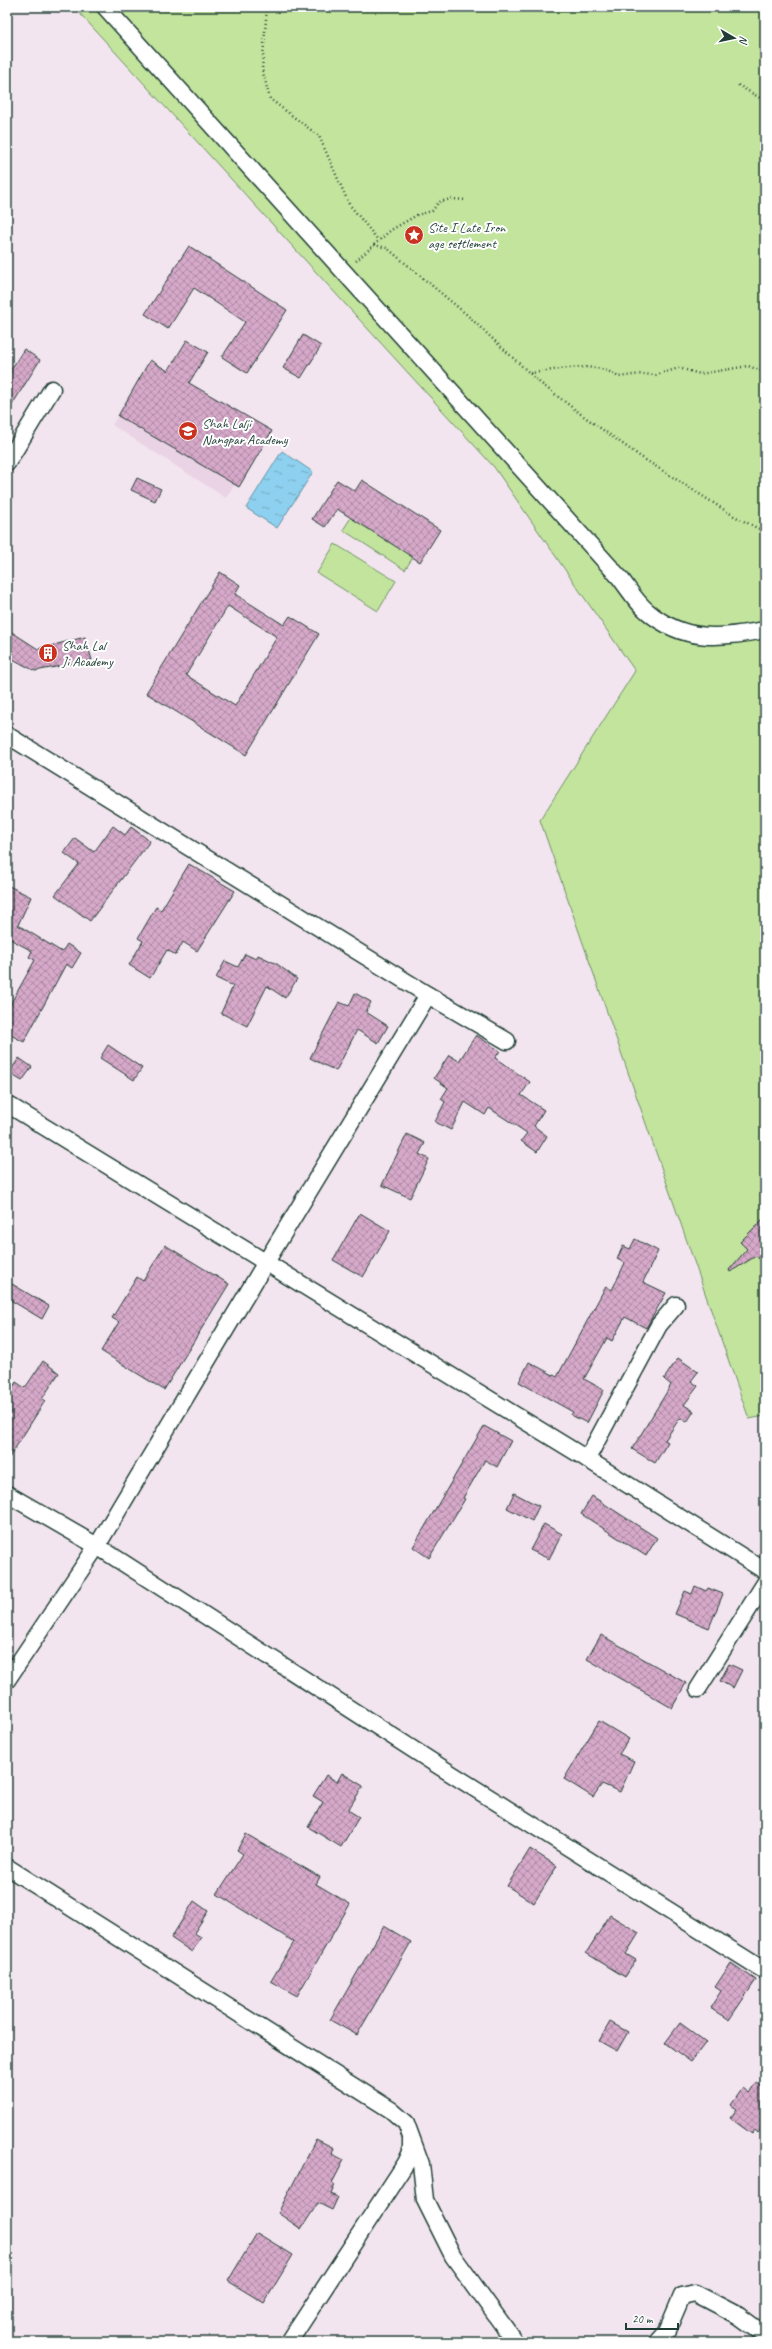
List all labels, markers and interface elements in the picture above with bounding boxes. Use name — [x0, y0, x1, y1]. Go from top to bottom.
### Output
north arrow — [714, 18, 754, 58]
text: N — [736, 35, 751, 46]
place label: Site I Late Iron age settlement — [428, 219, 506, 252]
place icon: Site I Late Iron age settlement — [403, 224, 425, 246]
place label: Shah Lalji Nangpar Academy — [202, 415, 289, 448]
school or university icon: Shah Lalji Nangpar Academy — [177, 420, 199, 442]
place label: Shah Lal Ji Academy — [61, 637, 114, 670]
building icon: Shah Lal Ji Academy — [37, 642, 59, 664]
scale bar — [626, 2305, 678, 2331]
text: 20 m — [632, 2311, 654, 2327]

